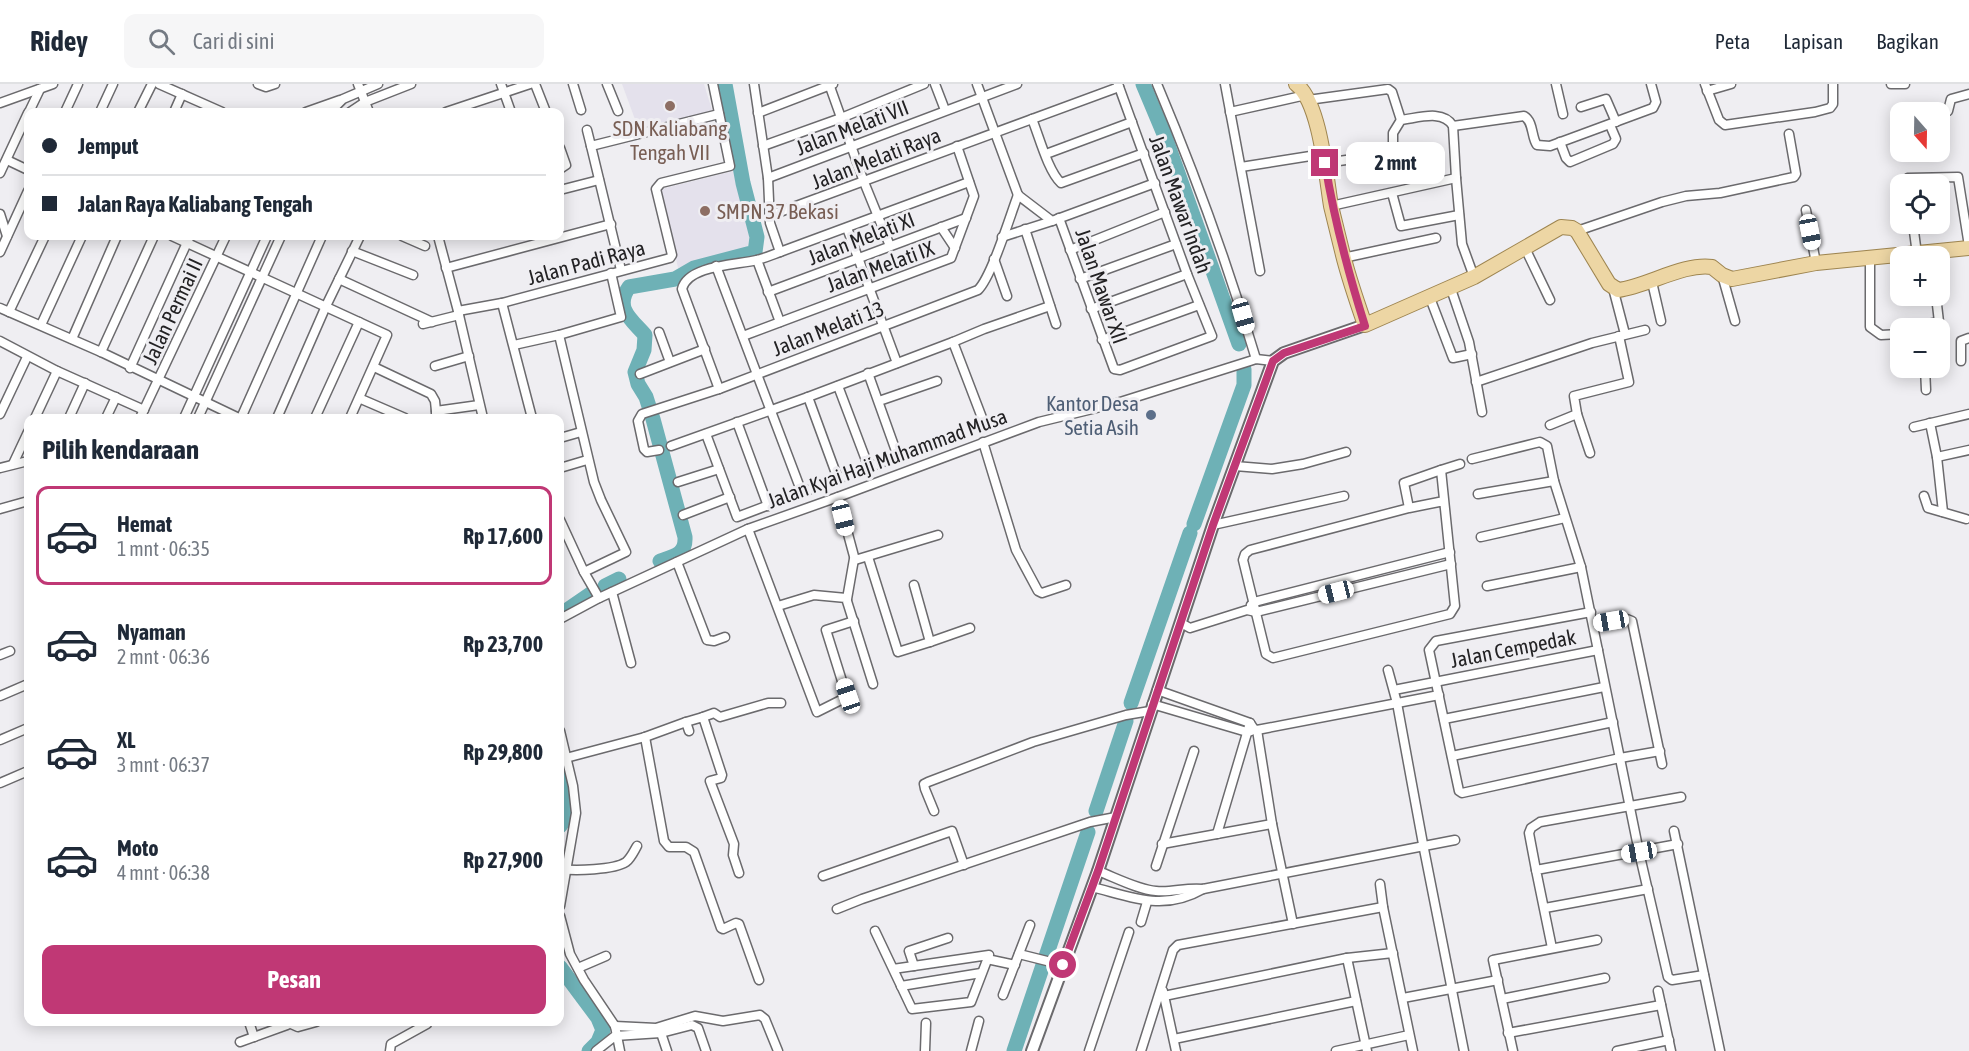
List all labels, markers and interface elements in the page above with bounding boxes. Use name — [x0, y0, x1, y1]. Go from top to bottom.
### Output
search box — [124, 14, 544, 68]
text: Ridey — [30, 25, 88, 57]
icon: search — [145, 25, 178, 58]
text: Cari di sini — [193, 28, 274, 54]
text: Peta — [1715, 29, 1750, 53]
text: Lapisan — [1783, 29, 1843, 53]
text: Bagikan — [1876, 29, 1939, 53]
street label: Jalan Melati VII — [792, 95, 912, 159]
marker: SDN Kaliabang Tengah VII — [663, 99, 677, 113]
north arrow — [1890, 102, 1950, 162]
map controls — [1890, 102, 1950, 378]
place label: SDN Kaliabang Tengah VII — [613, 116, 727, 164]
street label: Jalan Melati Raya — [808, 122, 944, 194]
street label: Jalan Mawar Indah — [1145, 132, 1217, 276]
text: Jemput — [78, 133, 138, 159]
callout: 2 mnt — [1346, 142, 1445, 184]
route end — [1311, 149, 1338, 176]
text: 2 mnt — [1375, 151, 1417, 174]
button: locate — [1890, 174, 1950, 234]
text: Jalan Raya Kaliabang Tengah — [78, 191, 313, 217]
place label: SMPN 37 Bekasi — [717, 199, 839, 223]
marker: SMPN 37 Bekasi — [698, 204, 712, 218]
street label: Jalan Melati XI — [804, 207, 918, 269]
car — [1798, 213, 1822, 251]
street label: Jalan Mawar XII — [1071, 225, 1133, 347]
street label: Jalan Padi Raya — [525, 235, 647, 289]
street label: Jalan Melati IX — [823, 235, 937, 296]
button: + — [1890, 246, 1950, 306]
street label: Jalan Permai II — [137, 254, 207, 368]
street label: Jalan Melati 13 — [769, 296, 887, 360]
car — [1229, 296, 1257, 336]
button: − — [1890, 318, 1950, 378]
place label: Kantor Desa Setia Asih — [1046, 391, 1139, 439]
street label: Jalan Kyai Haji Muhammad Musa — [764, 403, 1010, 513]
marker: Kantor Desa Setia Asih — [1144, 408, 1158, 422]
text: Pilih kendaraan — [42, 434, 199, 465]
car — [830, 498, 856, 538]
icon: car — [45, 509, 99, 563]
text: Hemat — [117, 511, 172, 537]
text: Rp 17,600 — [463, 523, 543, 549]
text: 1 mnt · 06:35 — [117, 537, 210, 560]
car — [1316, 579, 1356, 605]
car — [1592, 609, 1630, 633]
icon: car — [45, 617, 99, 671]
text: Nyaman — [117, 619, 186, 645]
street label: Jalan Cempedak — [1448, 624, 1578, 672]
text: Rp 23,700 — [463, 631, 543, 657]
text: 2 mnt · 06:36 — [117, 645, 210, 668]
car — [834, 676, 862, 716]
icon: car — [45, 725, 99, 779]
text: XL — [117, 727, 135, 753]
text: Rp 29,800 — [463, 739, 543, 765]
text: 3 mnt · 06:37 — [117, 753, 210, 776]
icon: car — [45, 833, 99, 887]
text: Moto — [117, 835, 159, 861]
car — [1620, 840, 1658, 864]
text: Rp 27,900 — [463, 847, 543, 873]
text: 4 mnt · 06:38 — [117, 861, 210, 884]
button: Pesan — [42, 945, 546, 1014]
route start — [1049, 951, 1076, 978]

